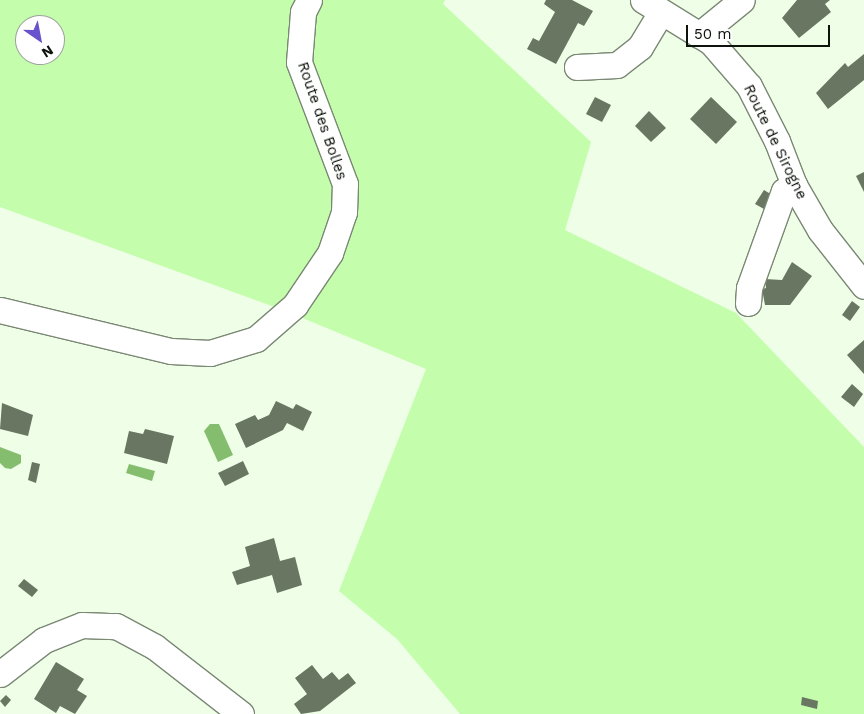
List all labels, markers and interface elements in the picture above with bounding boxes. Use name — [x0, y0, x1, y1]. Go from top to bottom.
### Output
north arrow — [15, 15, 65, 65]
scale bar — [689, 15, 833, 47]
text: 50 m — [694, 25, 731, 43]
text: N — [39, 42, 56, 61]
street label: Route des Bolles — [293, 60, 351, 182]
street label: Route de Sirogne — [739, 82, 811, 202]

